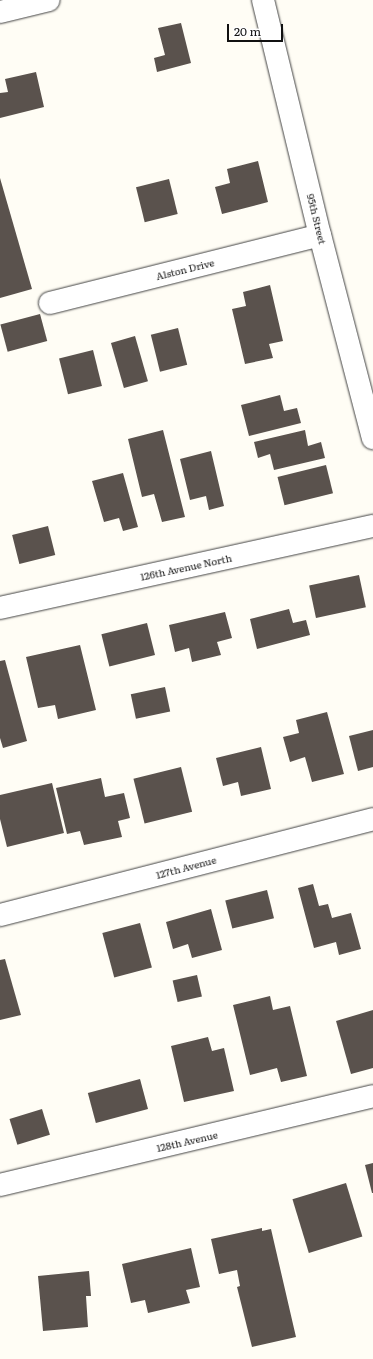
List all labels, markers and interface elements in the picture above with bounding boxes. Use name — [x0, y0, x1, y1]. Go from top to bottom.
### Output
scale bar — [229, 16, 285, 42]
text: 20 m — [234, 22, 261, 40]
street label: 95th Street — [305, 193, 329, 245]
street label: Alston Drive — [155, 256, 215, 282]
street label: 126th Avenue North — [139, 551, 233, 583]
street label: 127th Avenue — [155, 853, 217, 881]
street label: 128th Avenue — [155, 1128, 219, 1154]

